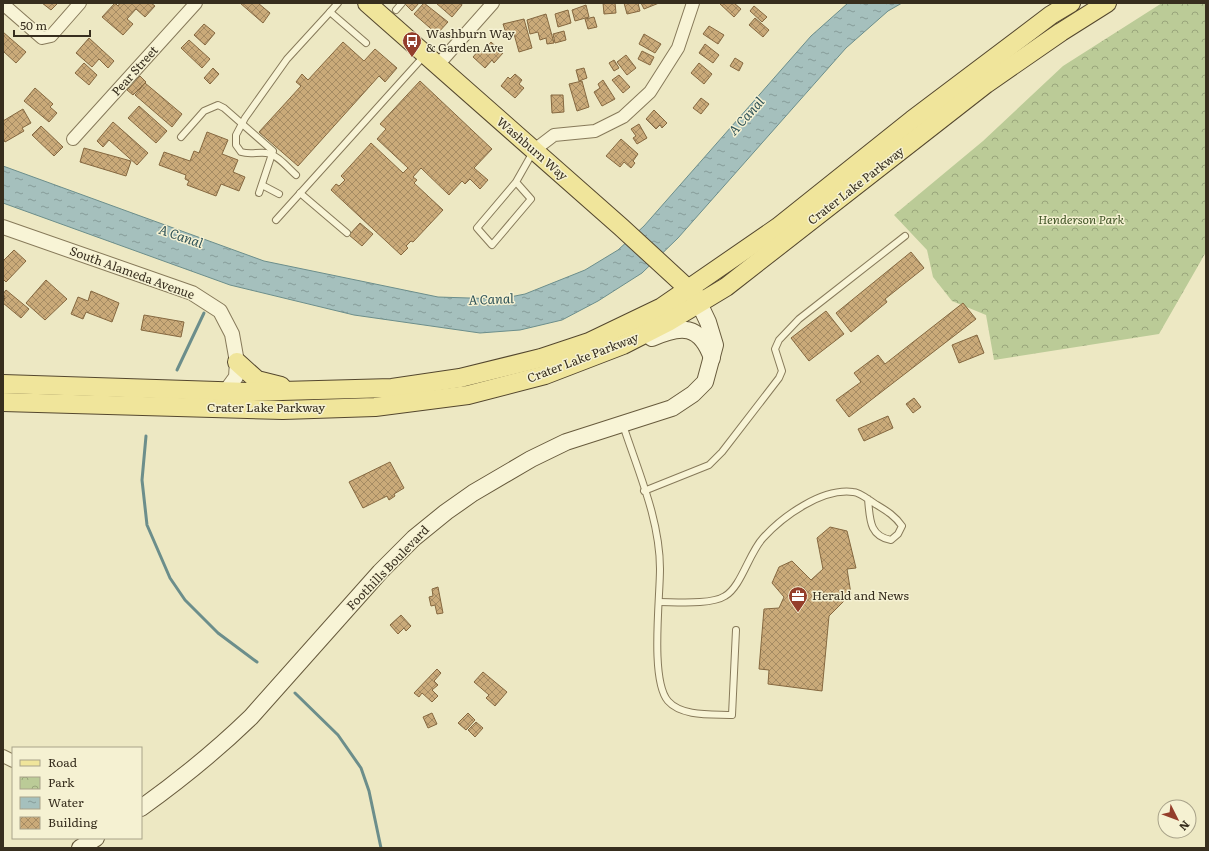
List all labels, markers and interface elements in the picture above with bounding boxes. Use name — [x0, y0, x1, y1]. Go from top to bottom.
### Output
scale bar — [14, 12, 90, 38]
text: 50 m — [20, 16, 47, 34]
place label: Washburn Way & Garden Ave — [426, 24, 515, 56]
bus stop icon: Washburn Way & Garden Ave — [401, 30, 423, 58]
street label: Pear Street — [107, 41, 162, 99]
water label: A Canal — [723, 92, 768, 139]
street label: Washburn Way — [493, 112, 572, 184]
street label: Crater Lake Parkway — [803, 142, 908, 229]
park label: Henderson Park — [1038, 210, 1124, 228]
water label: A Canal — [156, 219, 206, 252]
street label: South Alameda Avenue — [67, 241, 197, 303]
water label: A Canal — [468, 288, 514, 309]
street label: Crater Lake Parkway — [524, 327, 641, 387]
street label: Crater Lake Parkway — [207, 398, 325, 416]
street label: Foothills Boulevard — [342, 520, 433, 614]
office icon: Herald and News — [787, 585, 809, 613]
place label: Herald and News — [812, 586, 910, 604]
legend — [12, 747, 142, 839]
text: Road — [48, 753, 78, 771]
text: Park — [48, 773, 75, 791]
text: Water — [48, 793, 84, 811]
north arrow — [1157, 799, 1197, 839]
text: Building — [48, 813, 98, 831]
text: N — [1176, 818, 1194, 835]

